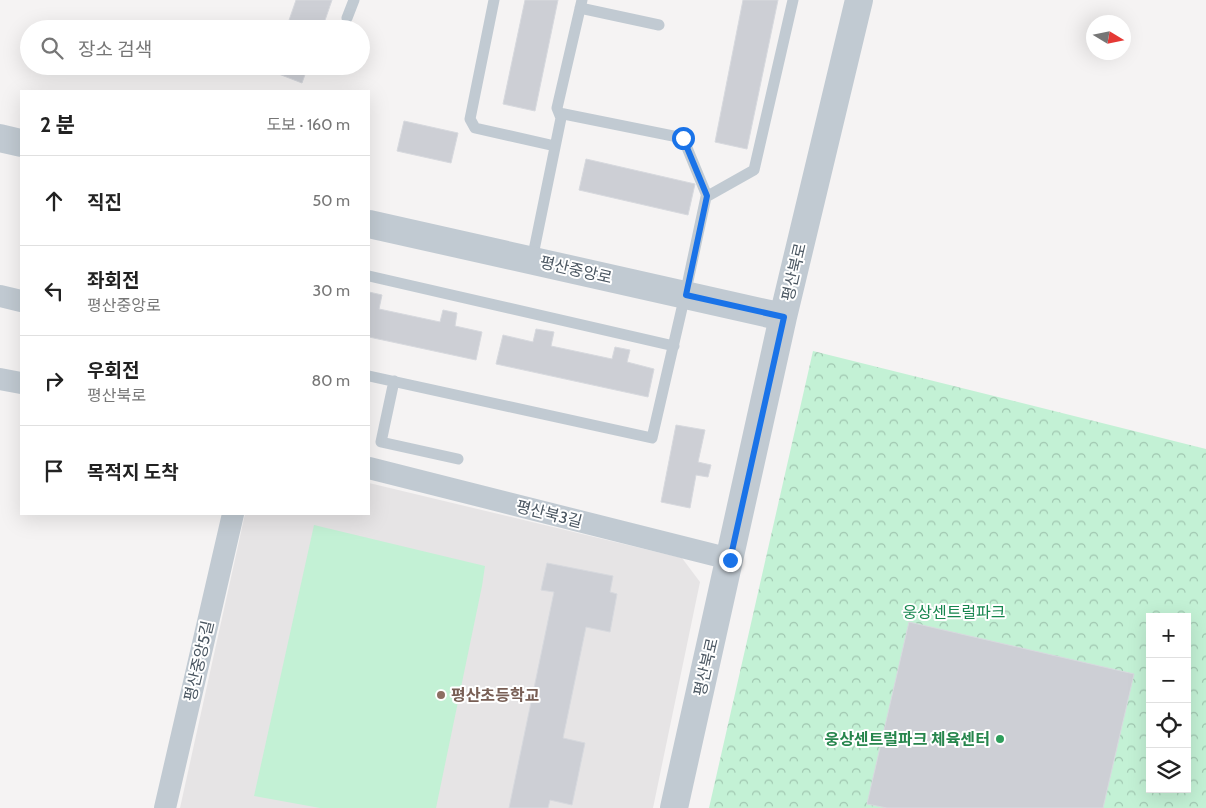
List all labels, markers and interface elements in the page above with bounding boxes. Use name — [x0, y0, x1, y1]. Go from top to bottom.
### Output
north arrow — [1086, 15, 1131, 60]
search box — [20, 20, 370, 75]
icon: search — [38, 34, 66, 62]
text: 장소 검색 — [78, 38, 152, 61]
text: 2 분 — [40, 112, 75, 137]
text: 도보 · 160 m — [266, 115, 350, 134]
route start — [672, 127, 695, 150]
icon: ahead — [40, 187, 68, 215]
text: 직진 — [87, 191, 122, 214]
text: 50 m — [313, 191, 350, 210]
street label: 평산북로 — [778, 241, 810, 303]
street label: 평산중앙로 — [538, 252, 614, 288]
text: 좌회전 — [87, 269, 139, 292]
icon: left — [40, 277, 68, 305]
text: 30 m — [313, 281, 350, 300]
text: 평산중앙로 — [87, 296, 161, 315]
text: 우회전 — [87, 359, 139, 382]
icon: right — [40, 367, 68, 395]
text: 80 m — [312, 371, 350, 390]
text: 평산북로 — [87, 386, 146, 405]
icon: arrive — [40, 457, 68, 485]
text: 목적지 도착 — [87, 461, 179, 484]
street label: 평산북3길 — [514, 497, 584, 531]
route end — [719, 549, 742, 572]
park label: 웅상센트럴파크 — [902, 603, 1006, 622]
map controls — [1146, 613, 1191, 793]
button: + — [1146, 613, 1191, 658]
street label: 평산중앙5길 — [180, 619, 218, 703]
street label: 평산북로 — [690, 636, 722, 698]
button: − — [1146, 658, 1191, 703]
place label: 평산초등학교 — [451, 686, 540, 705]
marker: 평산초등학교 — [435, 689, 447, 701]
button: locate — [1146, 703, 1191, 748]
place label: 웅상센트럴파크 체육센터 — [824, 730, 990, 749]
marker: 웅상센트럴파크 체육센터 — [994, 733, 1006, 745]
button: layers — [1146, 748, 1191, 793]

